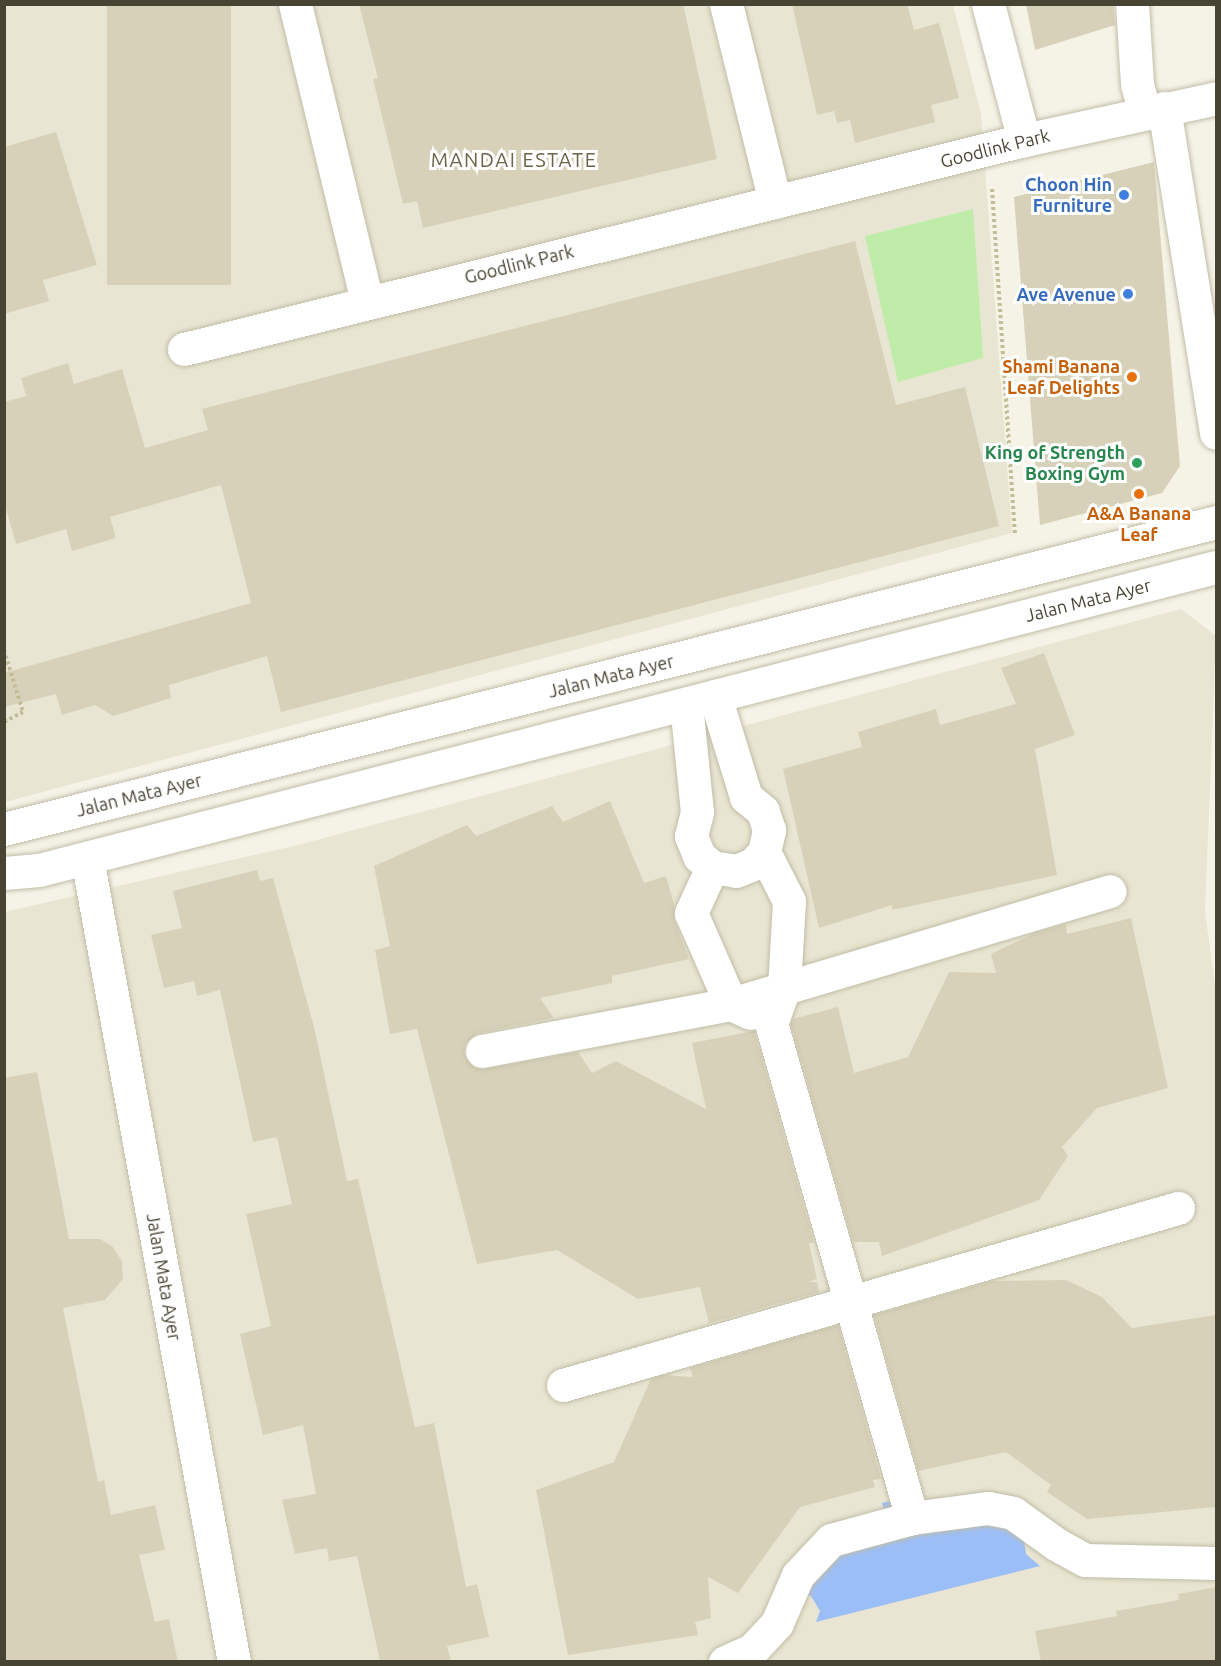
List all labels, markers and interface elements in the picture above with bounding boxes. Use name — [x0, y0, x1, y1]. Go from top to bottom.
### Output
street label: Goodlink Park — [938, 124, 1052, 172]
district label: MANDAI ESTATE — [431, 147, 597, 171]
place label: Choon Hin Furniture — [1025, 174, 1112, 216]
marker: Choon Hin Furniture — [1117, 188, 1131, 202]
street label: Goodlink Park — [462, 240, 576, 288]
place label: Ave Avenue — [1016, 283, 1116, 305]
marker: Ave Avenue — [1121, 287, 1135, 301]
place label: Shami Banana Leaf Delights — [1002, 356, 1120, 398]
marker: Shami Banana Leaf Delights — [1125, 370, 1139, 384]
place label: King of Strength Boxing Gym — [985, 442, 1125, 484]
marker: King of Strength Boxing Gym — [1130, 456, 1144, 470]
marker: A&A Banana Leaf — [1132, 487, 1146, 501]
place label: A&A Banana Leaf — [1087, 503, 1191, 546]
street label: Jalan Mata Ayer — [1023, 574, 1153, 626]
street label: Jalan Mata Ayer — [546, 650, 676, 702]
street label: Jalan Mata Ayer — [74, 769, 204, 821]
street label: Jalan Mata Ayer — [142, 1212, 186, 1342]

